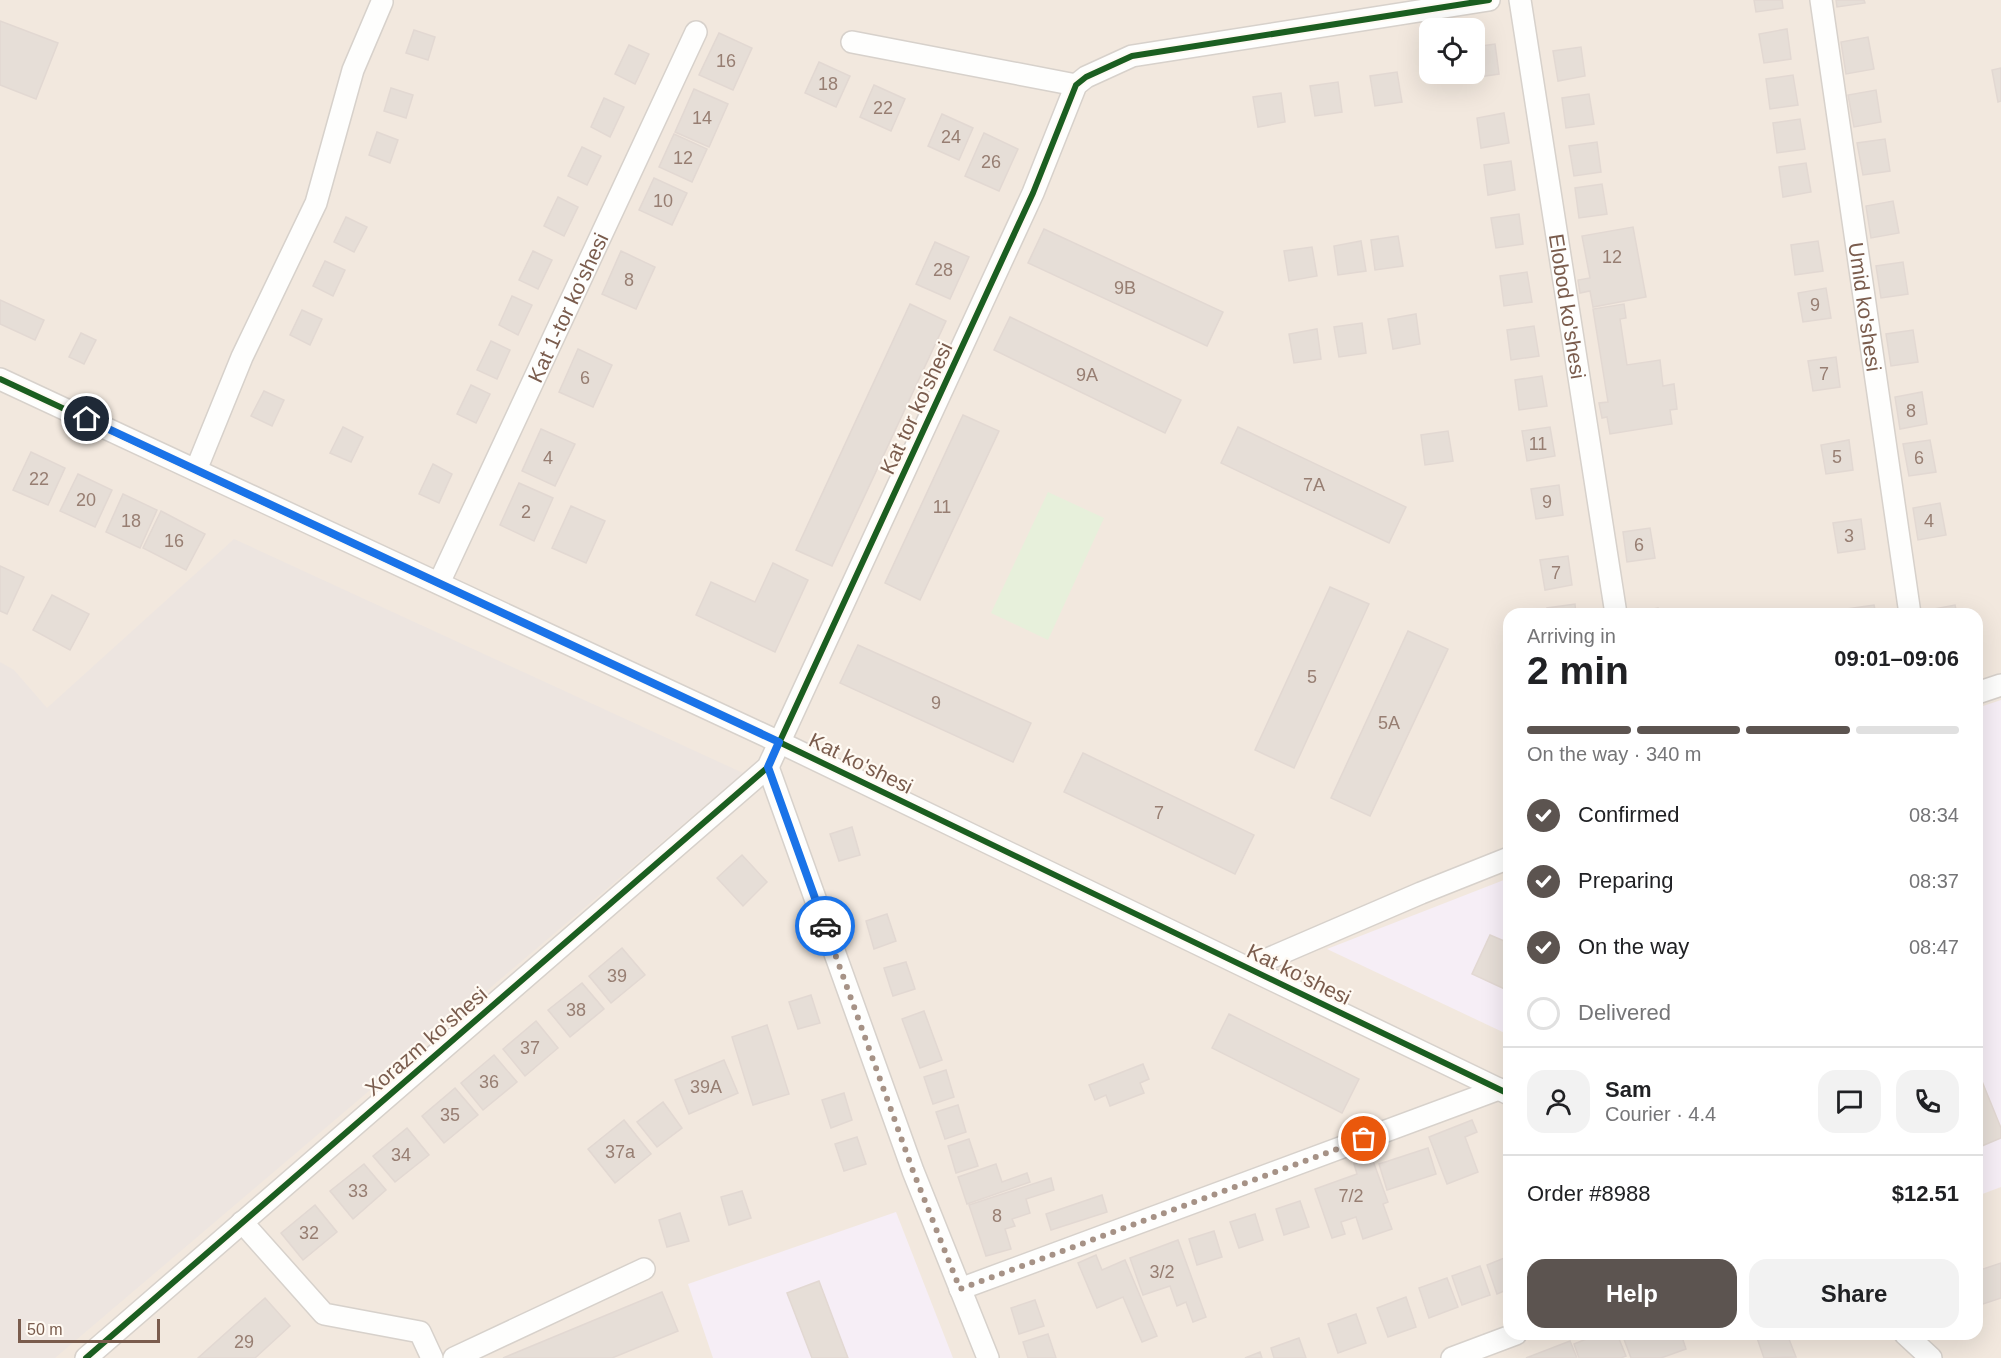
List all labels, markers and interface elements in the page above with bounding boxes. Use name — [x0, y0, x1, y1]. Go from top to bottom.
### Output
map controls — [1419, 18, 1485, 84]
button: locate — [1419, 18, 1485, 84]
house number: 16 — [716, 51, 736, 71]
house number: 18 — [818, 74, 838, 94]
house number: 22 — [873, 98, 893, 118]
house number: 14 — [692, 108, 712, 128]
house number: 24 — [941, 127, 961, 147]
house number: 12 — [673, 148, 693, 168]
house number: 26 — [981, 152, 1001, 172]
house number: 10 — [653, 191, 673, 211]
street label: Kat 1-tor ko'shesi — [523, 229, 612, 386]
street label: Elobod ko'shesi — [1545, 232, 1591, 380]
street label: Umid ko'shesi — [1845, 241, 1886, 373]
house number: 12 — [1602, 247, 1622, 267]
house number: 28 — [933, 260, 953, 280]
house number: 8 — [624, 270, 634, 290]
house number: 9B — [1114, 278, 1136, 298]
house number: 9 — [1810, 295, 1820, 315]
street label: Kat tor ko'shesi — [875, 338, 957, 478]
house number: 7 — [1819, 364, 1829, 384]
house number: 9A — [1076, 365, 1098, 385]
house number: 6 — [580, 368, 590, 388]
pin — [61, 393, 112, 444]
house number: 8 — [1906, 401, 1916, 421]
icon: home — [70, 402, 103, 435]
house number: 11 — [1529, 434, 1547, 454]
house number: 5 — [1832, 447, 1842, 467]
house number: 4 — [543, 448, 553, 468]
house number: 6 — [1914, 448, 1924, 468]
house number: 22 — [29, 469, 49, 489]
house number: 7A — [1303, 475, 1325, 495]
house number: 20 — [76, 490, 96, 510]
house number: 9 — [1542, 492, 1552, 512]
house number: 11 — [933, 497, 951, 517]
house number: 2 — [521, 502, 531, 522]
house number: 18 — [121, 511, 141, 531]
house number: 4 — [1924, 511, 1934, 531]
house number: 3 — [1844, 526, 1854, 546]
house number: 16 — [164, 531, 184, 551]
house number: 6 — [1634, 535, 1644, 555]
house number: 7 — [1551, 563, 1561, 583]
text: Arriving in — [1527, 625, 1616, 647]
text: 09:01–09:06 — [1834, 646, 1959, 671]
text: 2 min — [1527, 649, 1629, 692]
house number: 5 — [1307, 667, 1317, 687]
house number: 9 — [931, 693, 941, 713]
house number: 5A — [1378, 713, 1400, 733]
street label: Kat ko'shesi — [805, 728, 917, 798]
text: On the way · 340 m — [1527, 743, 1702, 765]
icon: check — [1527, 799, 1560, 832]
text: Confirmed — [1578, 802, 1679, 827]
house number: 7 — [1154, 803, 1164, 823]
text: 08:34 — [1909, 804, 1959, 826]
icon: check — [1527, 865, 1560, 898]
text: Preparing — [1578, 868, 1673, 893]
text: 08:37 — [1909, 870, 1959, 892]
courier — [795, 896, 855, 956]
icon: car — [809, 910, 842, 943]
icon: check — [1527, 931, 1560, 964]
text: On the way — [1578, 934, 1689, 959]
text: 08:47 — [1909, 936, 1959, 958]
street label: Kat ko'shesi — [1243, 939, 1355, 1009]
house number: 39 — [607, 966, 627, 986]
street label: Xorazm ko'shesi — [361, 982, 491, 1100]
house number: 38 — [566, 1000, 586, 1020]
text: Delivered — [1578, 1000, 1671, 1025]
house number: 37 — [520, 1038, 540, 1058]
button: person — [1527, 1070, 1590, 1133]
button: chat — [1818, 1070, 1881, 1133]
button: phone — [1896, 1070, 1959, 1133]
house number: 36 — [479, 1072, 499, 1092]
house number: 39A — [690, 1077, 722, 1097]
text: Sam — [1605, 1077, 1651, 1102]
text: Courier · 4.4 — [1605, 1103, 1716, 1125]
house number: 35 — [440, 1105, 460, 1125]
pin — [1338, 1113, 1389, 1164]
icon: bag — [1347, 1122, 1380, 1155]
house number: 37a — [605, 1142, 636, 1162]
house number: 34 — [391, 1145, 411, 1165]
house number: 33 — [348, 1181, 368, 1201]
text: Order #8988 — [1527, 1181, 1651, 1206]
text: $12.51 — [1892, 1181, 1959, 1206]
house number: 7/2 — [1338, 1186, 1364, 1206]
house number: 8 — [992, 1206, 1002, 1226]
house number: 32 — [299, 1223, 319, 1243]
button: Help — [1527, 1259, 1737, 1328]
button: Share — [1749, 1259, 1959, 1328]
house number: 3/2 — [1149, 1262, 1175, 1282]
scale bar — [18, 1316, 160, 1344]
text: 50 m — [27, 1321, 63, 1338]
house number: 29 — [234, 1332, 254, 1352]

